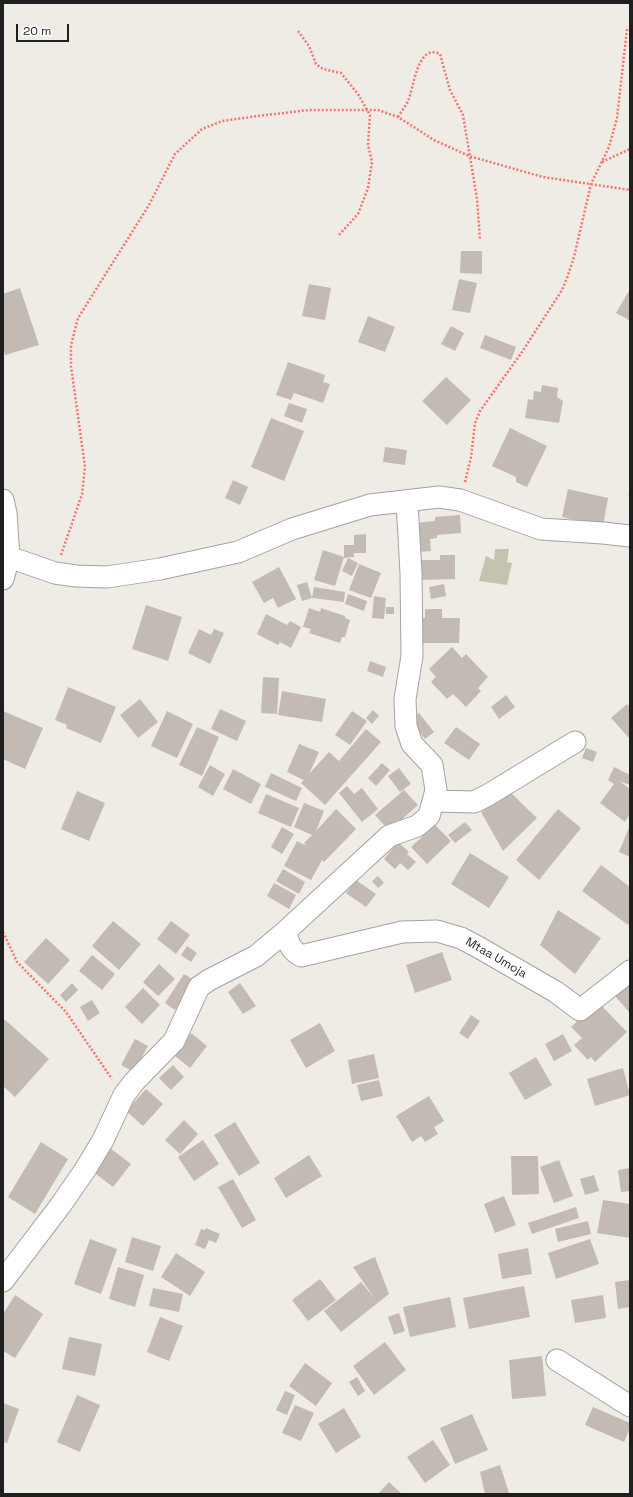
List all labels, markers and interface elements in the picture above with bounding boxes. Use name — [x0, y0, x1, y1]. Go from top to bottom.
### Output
scale bar — [18, 16, 71, 42]
text: 20 m — [23, 23, 51, 39]
street label: Mtaa Umoja — [463, 935, 529, 981]

